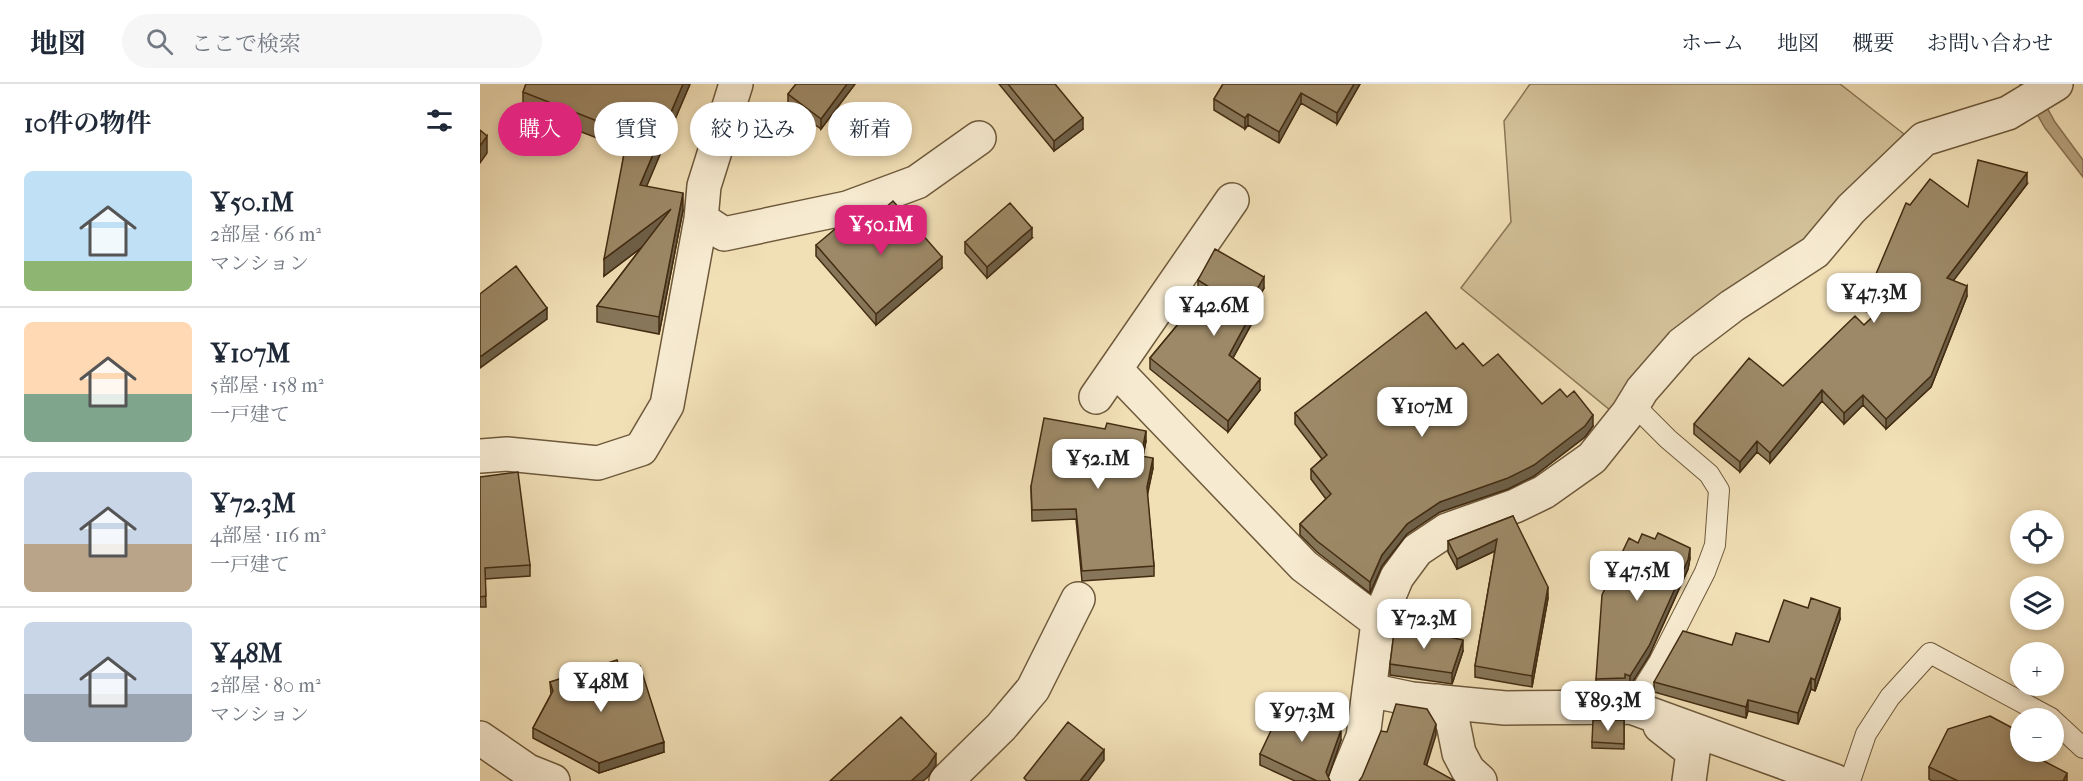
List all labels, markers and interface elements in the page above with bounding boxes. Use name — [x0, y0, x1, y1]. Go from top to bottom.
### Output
search box — [122, 14, 542, 68]
icon: search — [143, 25, 176, 58]
text: 地図 — [30, 27, 86, 60]
text: ここで検索 — [191, 31, 301, 57]
text: ホーム — [1681, 31, 1744, 55]
text: 地図 — [1777, 31, 1819, 55]
text: 概要 — [1852, 31, 1894, 55]
text: お問い合わせ — [1927, 31, 2053, 55]
chip: 購入 — [498, 102, 582, 156]
chip: 賃貸 — [594, 102, 678, 156]
chip: 絞り込み — [690, 102, 816, 156]
chip: 新着 — [828, 102, 912, 156]
icon: filters — [423, 104, 456, 137]
text: 10件の物件 — [24, 108, 151, 139]
text: ¥50.1M — [210, 187, 294, 218]
icon: home — [72, 195, 144, 267]
pin: ¥50.1M — [832, 205, 930, 256]
text: ¥50.1M — [849, 213, 913, 236]
text: 2部屋 · 66 m² — [210, 223, 321, 246]
text: マンション — [210, 252, 309, 275]
pin: ¥47.3M — [1825, 273, 1923, 324]
text: ¥47.3M — [1841, 281, 1907, 304]
pin: ¥42.6M — [1165, 286, 1263, 337]
text: ¥42.6M — [1179, 294, 1249, 317]
text: ¥107M — [210, 338, 290, 369]
icon: home — [72, 346, 144, 418]
text: 5部屋 · 158 m² — [210, 374, 324, 397]
pin: ¥107M — [1380, 387, 1464, 438]
text: ¥107M — [1391, 395, 1453, 418]
text: 一戸建て — [210, 403, 290, 426]
pin: ¥52.1M — [1049, 439, 1147, 490]
text: ¥52.1M — [1066, 447, 1130, 470]
text: ¥72.3M — [210, 488, 296, 519]
icon: home — [72, 496, 144, 568]
map controls — [2010, 510, 2064, 762]
button: locate — [2010, 510, 2064, 564]
text: 4部屋 · 116 m² — [210, 524, 326, 547]
pin: ¥47.5M — [1588, 551, 1686, 602]
text: 一戸建て — [210, 553, 290, 576]
text: ¥47.5M — [1604, 559, 1670, 582]
button: layers — [2010, 576, 2064, 630]
pin: ¥72.3M — [1375, 599, 1473, 650]
text: ¥72.3M — [1391, 607, 1457, 630]
text: ¥48M — [210, 638, 282, 669]
button: + — [2010, 642, 2064, 696]
icon: home — [72, 646, 144, 718]
pin: ¥48M — [565, 662, 637, 713]
text: ¥48M — [573, 670, 629, 693]
text: 2部屋 · 80 m² — [210, 674, 321, 697]
pin: ¥89.3M — [1559, 681, 1657, 732]
text: ¥89.3M — [1575, 689, 1641, 712]
pin: ¥97.3M — [1253, 692, 1351, 743]
text: ¥97.3M — [1269, 700, 1335, 723]
text: マンション — [210, 703, 309, 726]
button: − — [2010, 708, 2064, 762]

